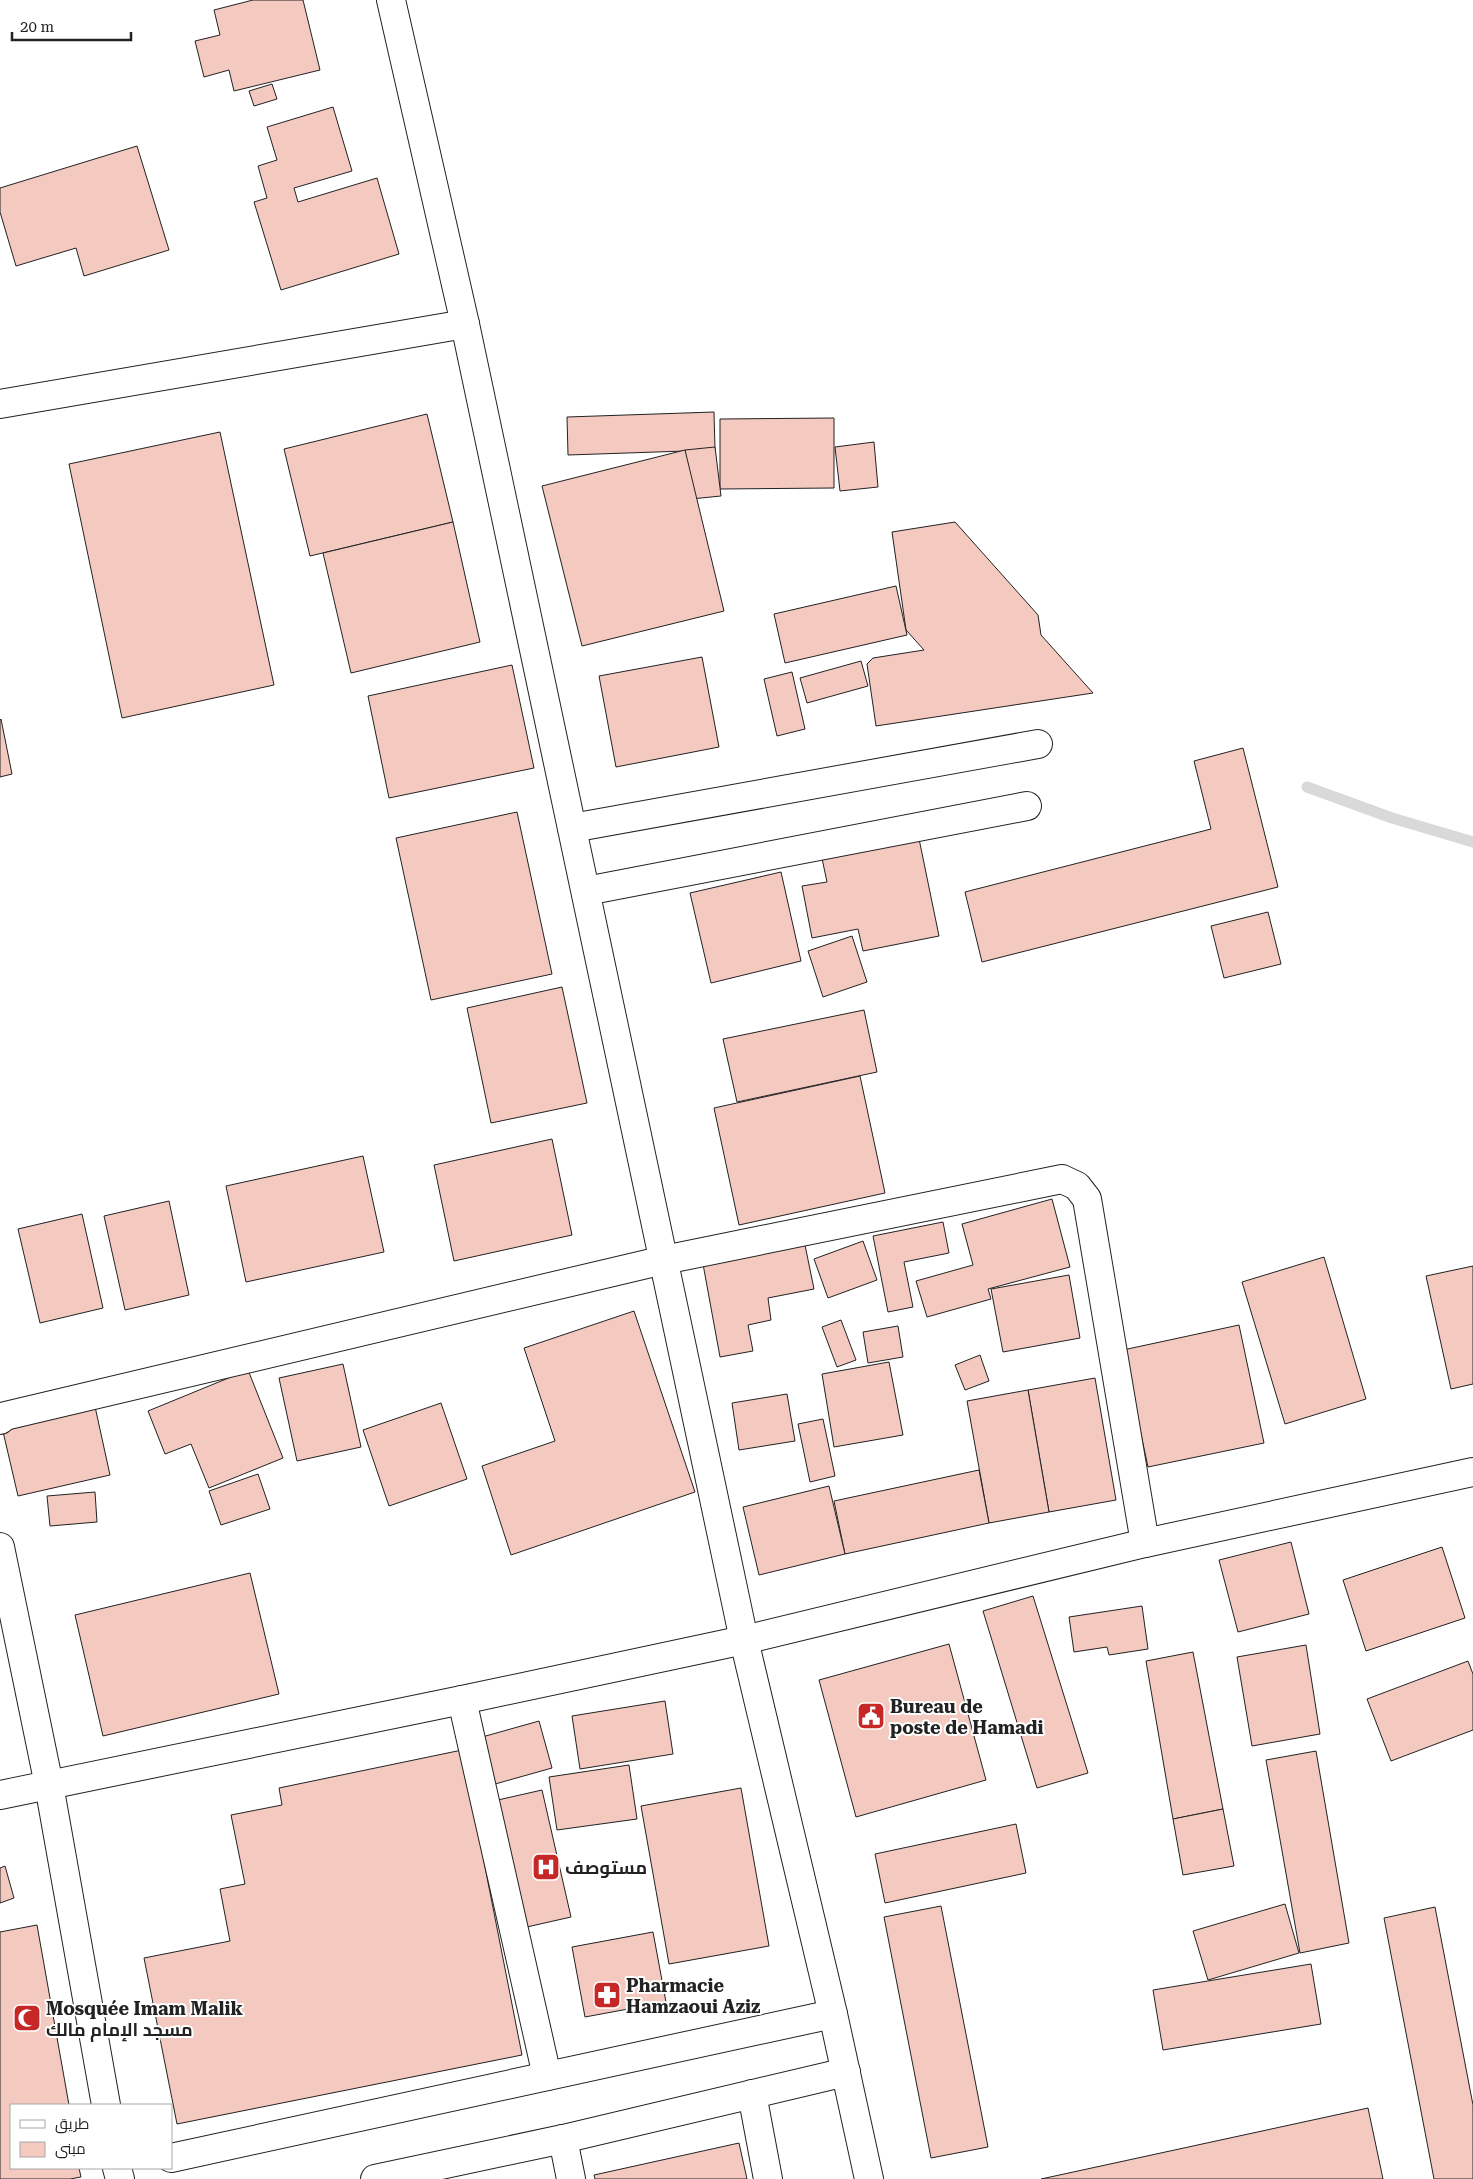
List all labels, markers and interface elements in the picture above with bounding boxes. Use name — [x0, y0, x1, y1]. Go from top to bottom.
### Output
scale bar — [12, 10, 131, 42]
text: 20 m — [20, 18, 55, 36]
place label: Bureau de poste de Hamadi — [890, 1696, 1044, 1738]
public building icon: Bureau de poste de Hamadi — [856, 1701, 886, 1731]
hospital icon: مستوصف — [531, 1852, 561, 1882]
place label: مستوصف — [565, 1857, 647, 1879]
place label: Pharmacie Hamzaoui Aziz — [626, 1975, 760, 2017]
pharmacy icon: Pharmacie Hamzaoui Aziz — [592, 1980, 622, 2010]
place label: Mosquée Imam Malik مسجد الإمام مالك — [46, 1998, 243, 2042]
mosque icon: Mosquée Imam Malik مسجد الإمام مالك — [12, 2003, 42, 2033]
legend — [10, 2104, 172, 2169]
text: طريق — [55, 2115, 89, 2134]
text: مبنى — [55, 2140, 86, 2159]

